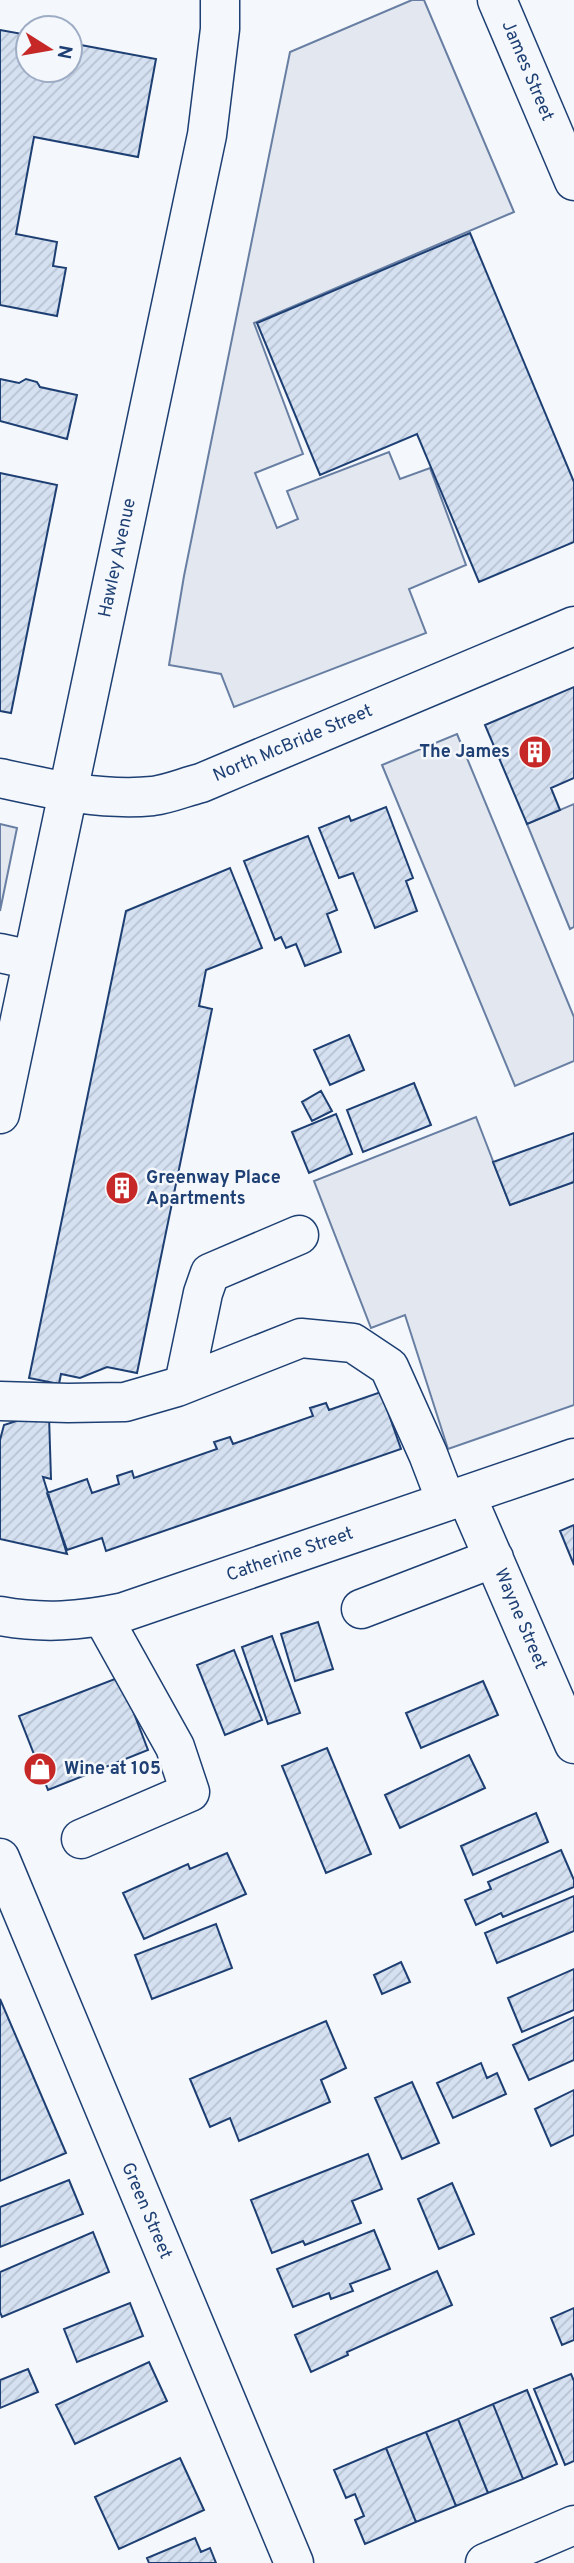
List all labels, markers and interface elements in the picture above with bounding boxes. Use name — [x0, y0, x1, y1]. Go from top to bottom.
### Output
north arrow — [14, 14, 84, 84]
street label: James Street — [496, 17, 558, 125]
text: N — [51, 43, 77, 61]
street label: Hawley Avenue — [94, 496, 142, 620]
street label: North McBride Street — [210, 700, 376, 788]
building icon: The James — [516, 733, 554, 771]
place label: The James — [419, 741, 510, 764]
place label: Greenway Place Apartments — [146, 1167, 281, 1211]
building icon: Greenway Place Apartments — [103, 1169, 141, 1207]
street label: Catherine Street — [223, 1522, 357, 1588]
street label: Wayne Street — [488, 1565, 552, 1673]
shop icon: Wine at 105 — [21, 1750, 59, 1788]
place label: Wine at 105 — [64, 1758, 161, 1781]
street label: Green Street — [115, 2159, 177, 2263]

